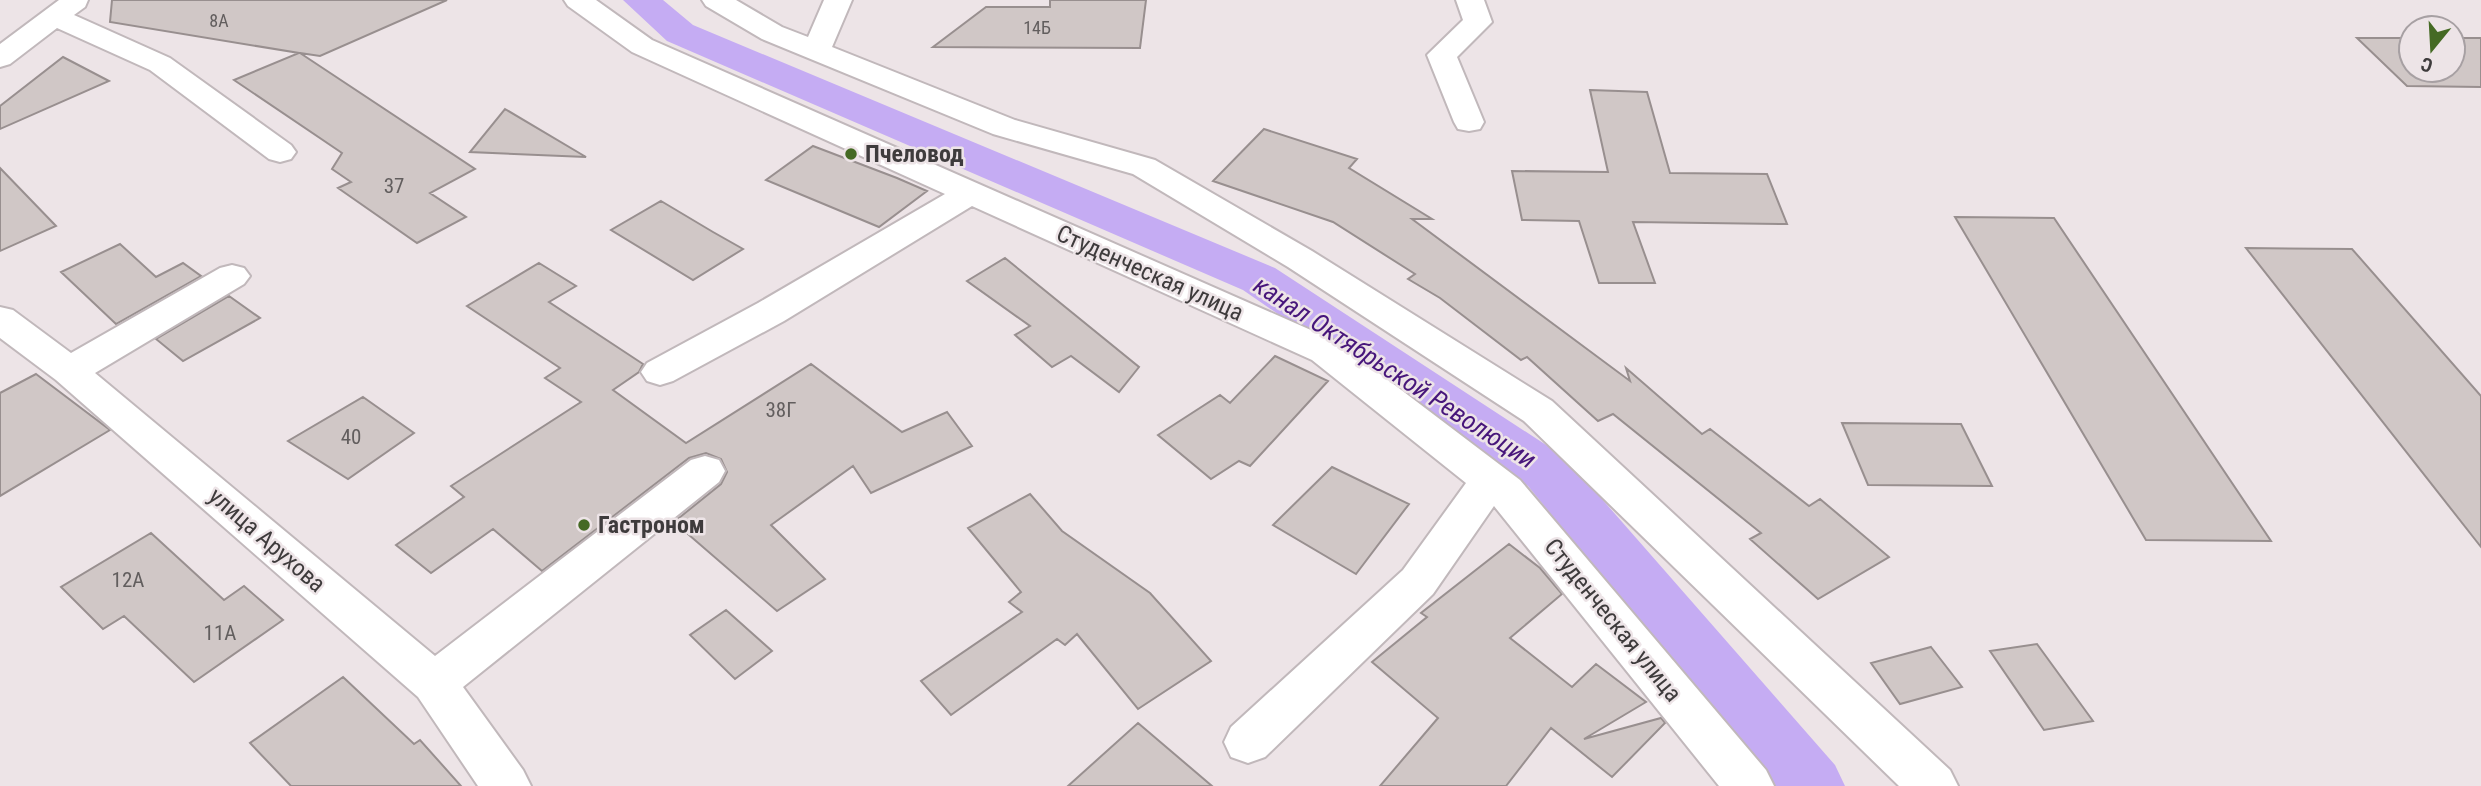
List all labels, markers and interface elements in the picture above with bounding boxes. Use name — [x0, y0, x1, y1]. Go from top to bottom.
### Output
house number: 8А — [209, 10, 229, 31]
north arrow — [2397, 14, 2467, 84]
house number: 14Б — [1023, 17, 1051, 38]
text: С — [2418, 52, 2436, 77]
place label: Пчеловод — [865, 140, 964, 168]
marker: Пчеловод — [843, 146, 859, 162]
house number: 37 — [384, 174, 404, 198]
street label: Студенческая улица — [1052, 219, 1248, 327]
water label: канал Октябрьской Революции — [1248, 270, 1542, 474]
house number: 38Г — [766, 398, 797, 422]
house number: 40 — [341, 425, 361, 449]
street label: улица Арухова — [203, 482, 331, 598]
place label: Гастроном — [598, 511, 705, 539]
marker: Гастроном — [576, 517, 592, 533]
street label: Студенческая улица — [1539, 533, 1687, 707]
house number: 12А — [112, 568, 144, 592]
house number: 11А — [204, 621, 236, 645]

